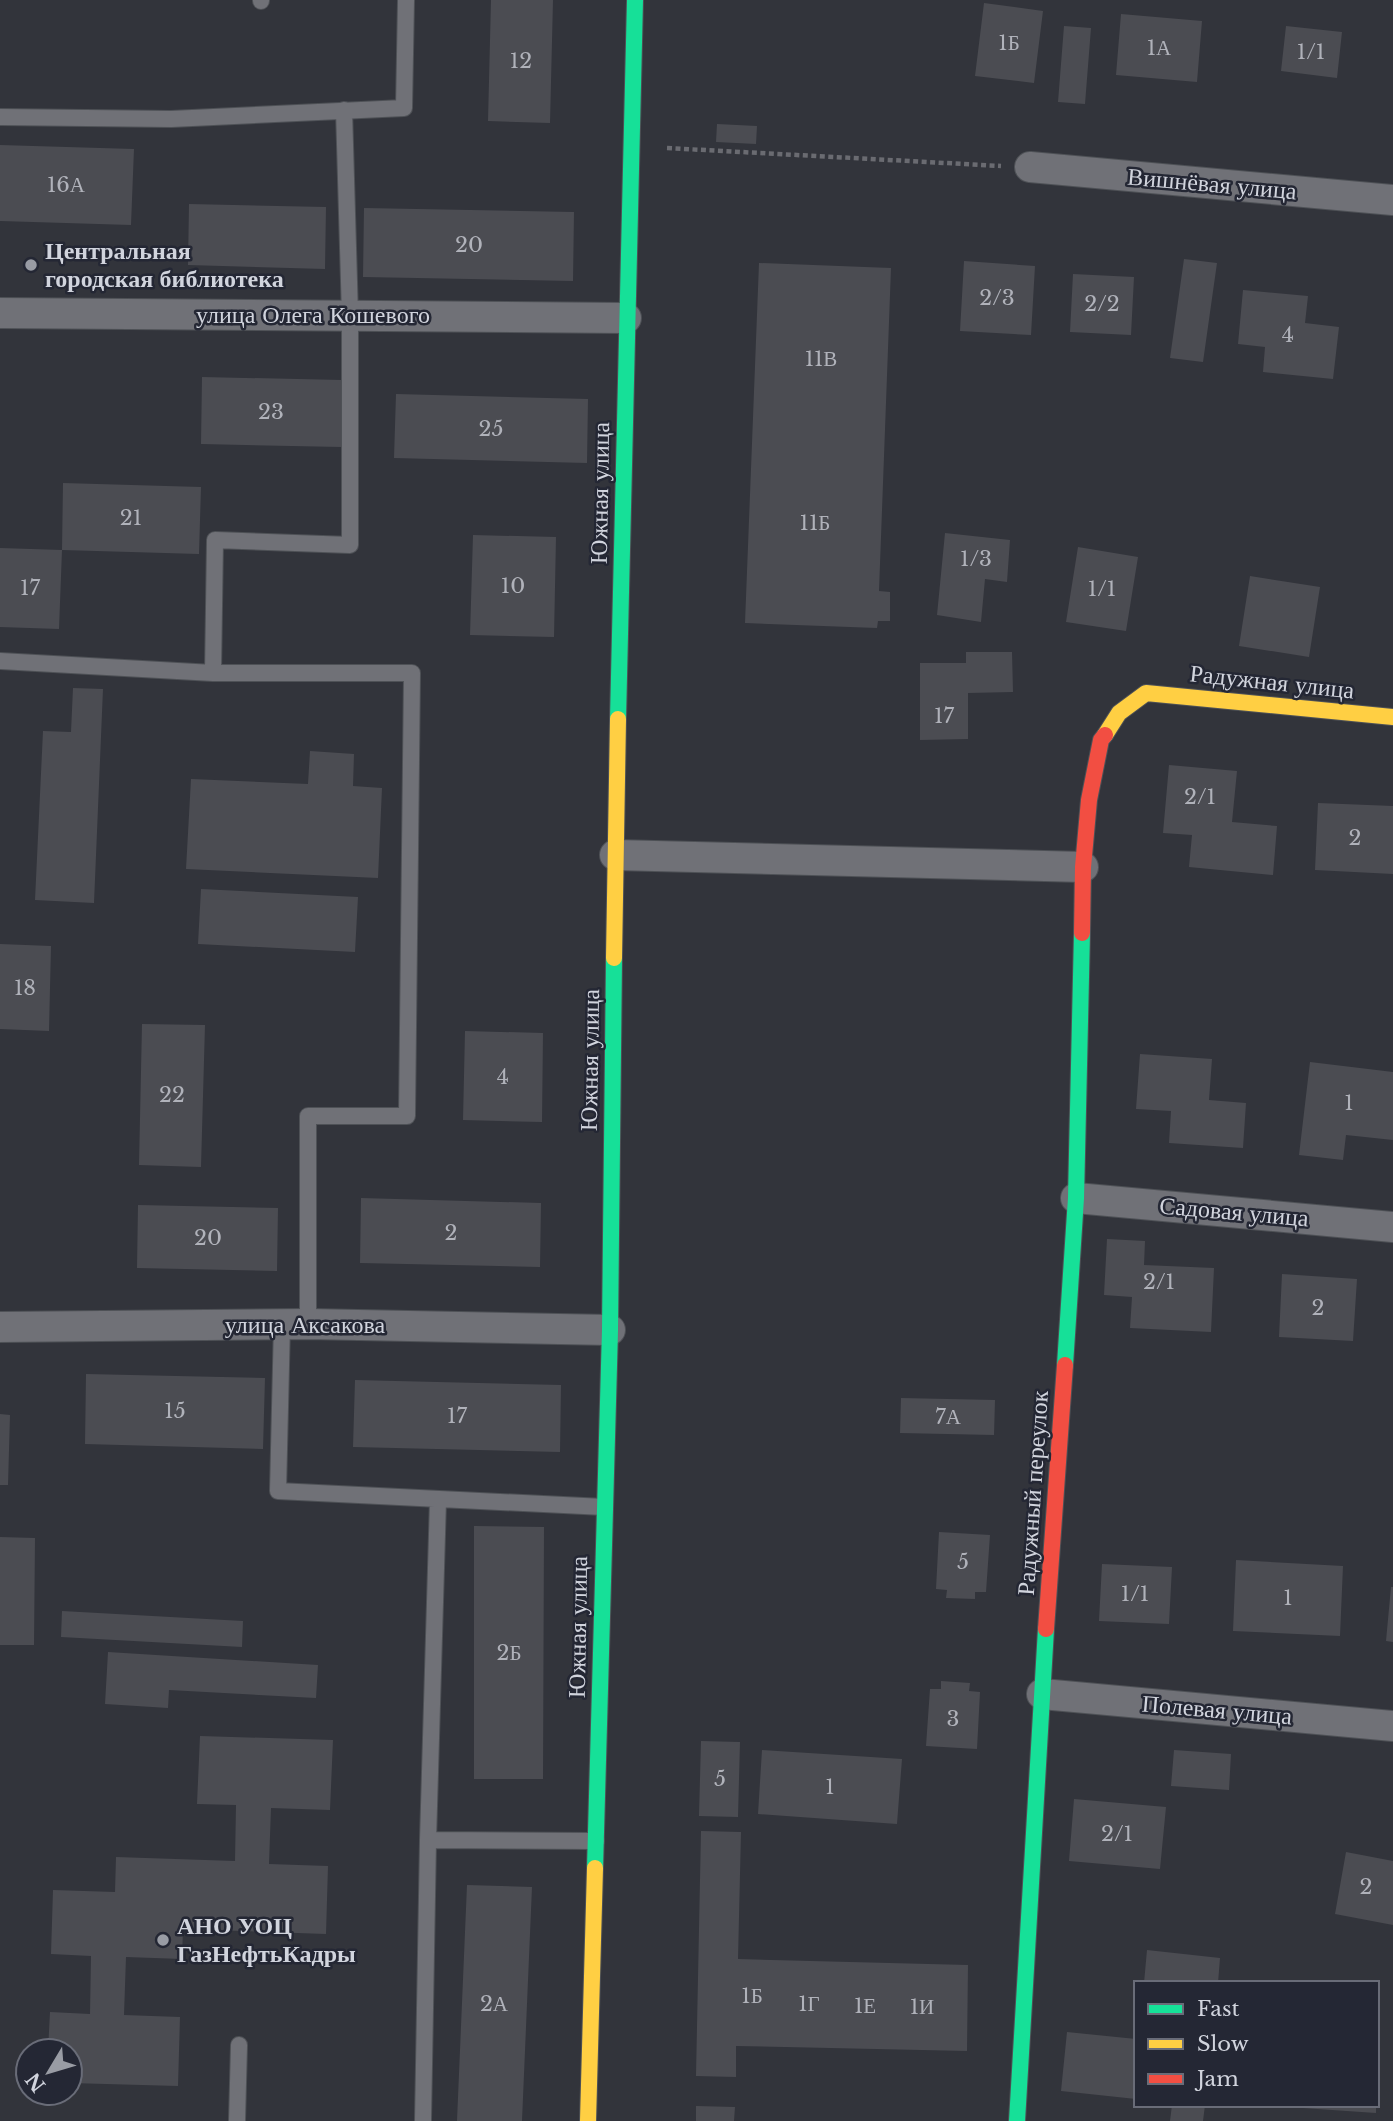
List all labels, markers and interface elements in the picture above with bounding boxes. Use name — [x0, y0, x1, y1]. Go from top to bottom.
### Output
house number: 1Б — [998, 30, 1020, 56]
house number: 1А — [1147, 35, 1172, 61]
house number: 1/1 — [1297, 39, 1325, 65]
house number: 12 — [510, 48, 532, 74]
street label: Вишнёвая улица — [1126, 162, 1298, 205]
house number: 16А — [47, 172, 86, 198]
house number: 20 — [455, 232, 483, 258]
place label: Центральная городская библиотека — [45, 236, 284, 293]
marker: Центральная городская библиотека — [23, 257, 39, 273]
house number: 2/3 — [979, 285, 1015, 311]
house number: 2/2 — [1084, 291, 1120, 317]
street label: улица Олега Кошевого — [196, 300, 430, 329]
house number: 4 — [1282, 322, 1294, 348]
house number: 11В — [805, 346, 837, 372]
house number: 23 — [258, 399, 284, 425]
house number: 25 — [479, 416, 503, 442]
street label: Южная улица — [584, 421, 615, 564]
house number: 21 — [120, 505, 142, 531]
house number: 11Б — [800, 510, 830, 536]
house number: 1/3 — [960, 546, 992, 572]
house number: 10 — [501, 573, 525, 599]
house number: 17 — [20, 575, 40, 601]
house number: 1/1 — [1088, 576, 1116, 602]
street label: Радужная улица — [1188, 658, 1356, 705]
house number: 17 — [934, 703, 954, 729]
house number: 2/1 — [1184, 784, 1216, 810]
house number: 2 — [1349, 825, 1361, 851]
house number: 18 — [14, 975, 36, 1001]
street label: Южная улица — [574, 988, 605, 1131]
house number: 4 — [497, 1064, 509, 1090]
house number: 22 — [159, 1082, 185, 1108]
house number: 1 — [1344, 1090, 1354, 1116]
street label: Садовая улица — [1158, 1191, 1310, 1233]
house number: 2 — [445, 1220, 457, 1246]
house number: 20 — [194, 1225, 222, 1251]
house number: 2/1 — [1143, 1269, 1175, 1295]
house number: 2 — [1312, 1295, 1324, 1321]
street label: улица Аксакова — [225, 1310, 385, 1339]
street label: Радужный переулок — [1011, 1389, 1054, 1596]
house number: 15 — [164, 1398, 186, 1424]
house number: 17 — [447, 1403, 467, 1429]
house number: 7А — [935, 1404, 962, 1430]
house number: 5 — [957, 1549, 969, 1575]
street label: Южная улица — [562, 1555, 593, 1698]
house number: 1/1 — [1121, 1581, 1149, 1607]
house number: 1 — [1283, 1585, 1293, 1611]
house number: 2Б — [497, 1640, 522, 1666]
street label: Полевая улица — [1141, 1688, 1294, 1731]
house number: 3 — [947, 1706, 959, 1732]
house number: 5 — [714, 1766, 726, 1792]
house number: 1 — [825, 1774, 835, 1800]
house number: 2/1 — [1101, 1821, 1133, 1847]
house number: 2 — [1360, 1874, 1372, 1900]
place label: АНО УОЦ ГазНефтьКадры — [177, 1911, 356, 1968]
marker: АНО УОЦ ГазНефтьКадры — [155, 1932, 171, 1948]
legend — [1134, 1981, 1379, 2107]
house number: 1Б — [741, 1983, 763, 2009]
house number: 2А — [480, 1991, 509, 2017]
house number: 1Г — [798, 1991, 820, 2017]
house number: 1Е — [854, 1993, 876, 2019]
house number: 1И — [910, 1994, 934, 2020]
text: Fast — [1197, 1996, 1239, 2022]
text: Slow — [1197, 2031, 1249, 2057]
north arrow — [14, 2037, 84, 2107]
text: Jam — [1194, 2066, 1239, 2092]
text: N — [21, 2068, 51, 2096]

